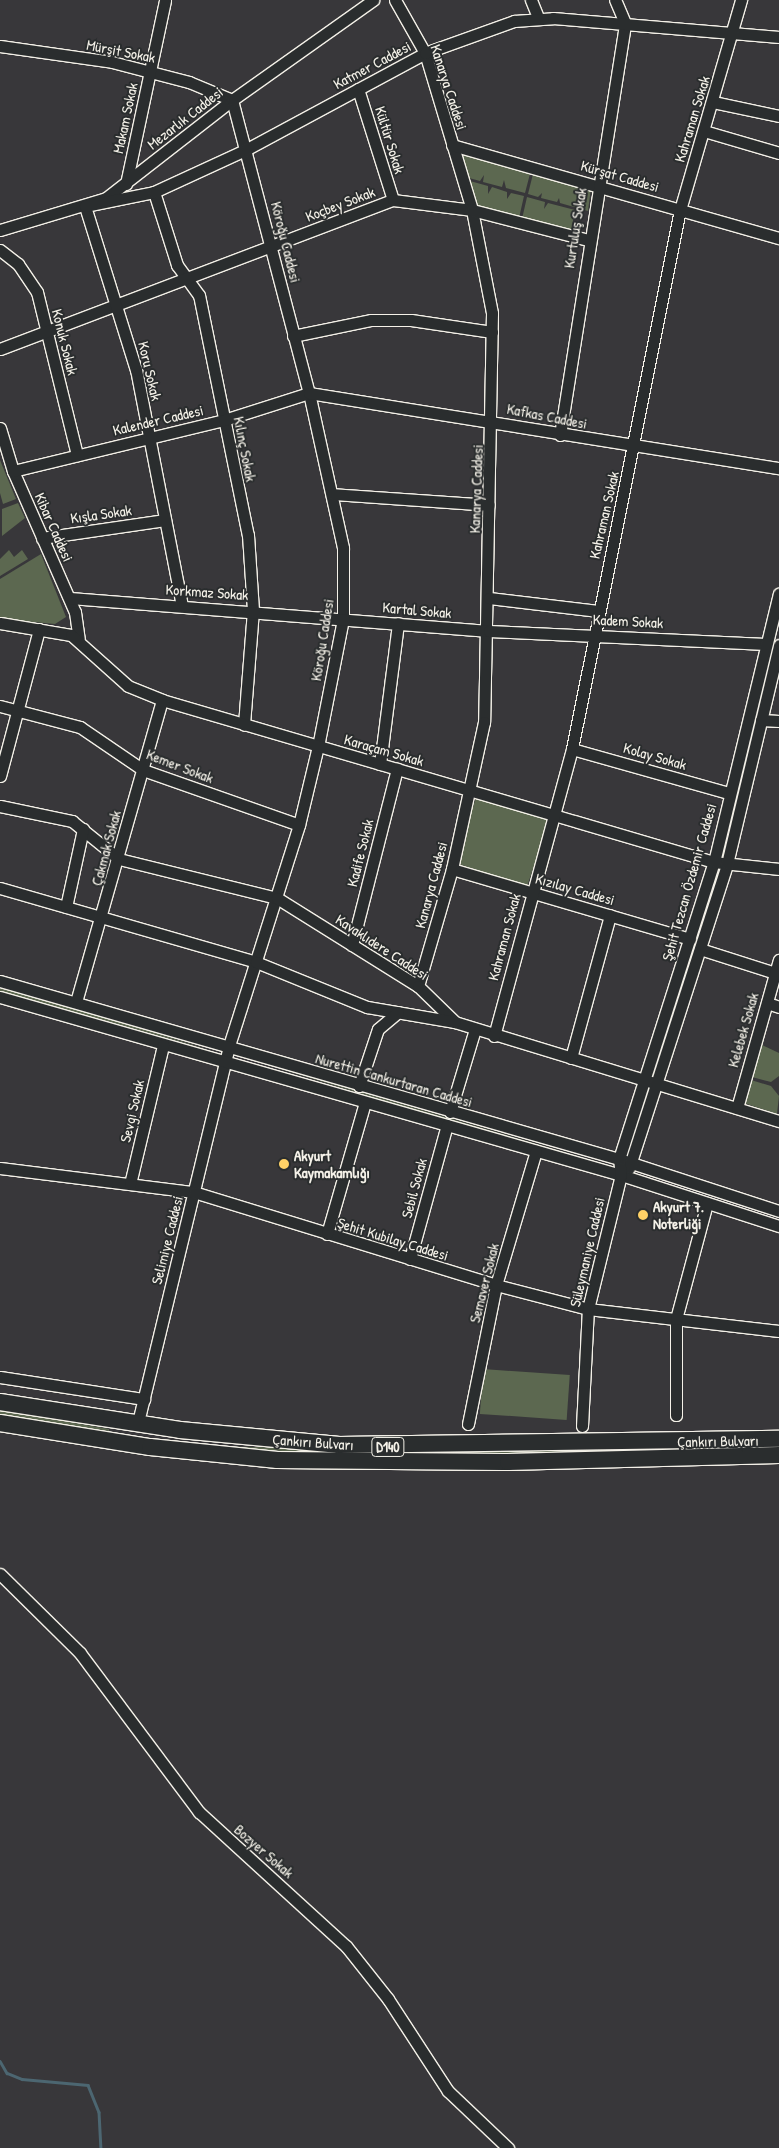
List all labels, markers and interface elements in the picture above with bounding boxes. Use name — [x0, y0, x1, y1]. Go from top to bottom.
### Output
street label: Mürşit Sokak — [85, 36, 157, 66]
street label: Katmer Caddesi — [330, 37, 414, 93]
street label: Kanarya Caddesi — [427, 42, 471, 132]
street label: Kahraman Sokak — [670, 74, 714, 164]
street label: Makam Sokak — [109, 81, 141, 155]
street label: Mezarlık Caddesi — [144, 83, 226, 153]
street label: Kültür Sokak — [371, 104, 409, 176]
street label: Kürşat Caddesi — [579, 156, 661, 196]
street label: Koçbey Sokak — [303, 183, 377, 225]
street label: Kurtuluş Sokak — [560, 186, 590, 270]
street label: Köroğu Caddesi — [267, 200, 305, 284]
street label: Konuk Sokak — [48, 307, 82, 377]
street label: Koru Sokak — [134, 340, 166, 402]
street label: Kafkas Caddesi — [505, 399, 589, 433]
street label: Kalender Caddesi — [111, 401, 205, 439]
street label: Kılınç Sokak — [230, 415, 260, 483]
street label: Kanarya Caddesi — [465, 444, 487, 534]
street label: Kahraman Sokak — [585, 469, 623, 561]
street label: Kibar Caddesi — [31, 490, 77, 564]
street label: Kışla Sokak — [69, 501, 133, 527]
street label: Korkmaz Sokak — [165, 580, 249, 604]
street label: Köroğu Caddesi — [307, 598, 337, 682]
street label: Kartal Sokak — [382, 598, 452, 622]
street label: Kadem Sokak — [592, 610, 664, 632]
street label: Karaçam Sokak — [342, 730, 426, 770]
street label: Kolay Sokak — [621, 738, 689, 774]
street label: Kemer Sokak — [144, 745, 216, 787]
street label: Şehit Tezcan Özdemir Caddesi — [658, 801, 720, 963]
street label: Çakmak Sokak — [87, 808, 125, 888]
street label: Kadife Sokak — [343, 817, 377, 889]
street label: Kanarya Caddesi — [411, 840, 451, 930]
street label: Kızılay Caddesi — [533, 869, 617, 909]
street label: Kahraman Sokak — [484, 892, 524, 982]
street label: Kavaklıdere Caddesi — [332, 910, 432, 984]
street label: Kelebek Sokak — [724, 991, 762, 1069]
street label: Nurettin Cankurtaran Caddesi — [313, 1049, 475, 1111]
street label: Sevgi Sokak — [116, 1078, 148, 1144]
place label: Akyurt Kaymakamlığı — [294, 1146, 370, 1181]
street label: Sebil Sokak — [397, 1156, 431, 1220]
marker: Akyurt Kaymakamlığı — [278, 1158, 290, 1170]
street label: Selimiye Caddesi — [147, 1194, 187, 1286]
street label: Süleymaniye Caddesi — [566, 1195, 608, 1309]
place label: Akyurt 7. Noterliği — [653, 1197, 704, 1232]
marker: Akyurt 7. Noterliği — [637, 1209, 649, 1221]
street label: Şehit Kubilay Caddesi — [335, 1214, 451, 1264]
street label: Semaver Sokak — [465, 1241, 503, 1325]
street label: Çankırı Bulvarı — [272, 1430, 354, 1454]
street label: Çankırı Bulvarı — [677, 1431, 759, 1451]
road number: D140 — [370, 1435, 406, 1458]
street label: Bozyer Sokak — [231, 1820, 297, 1882]

